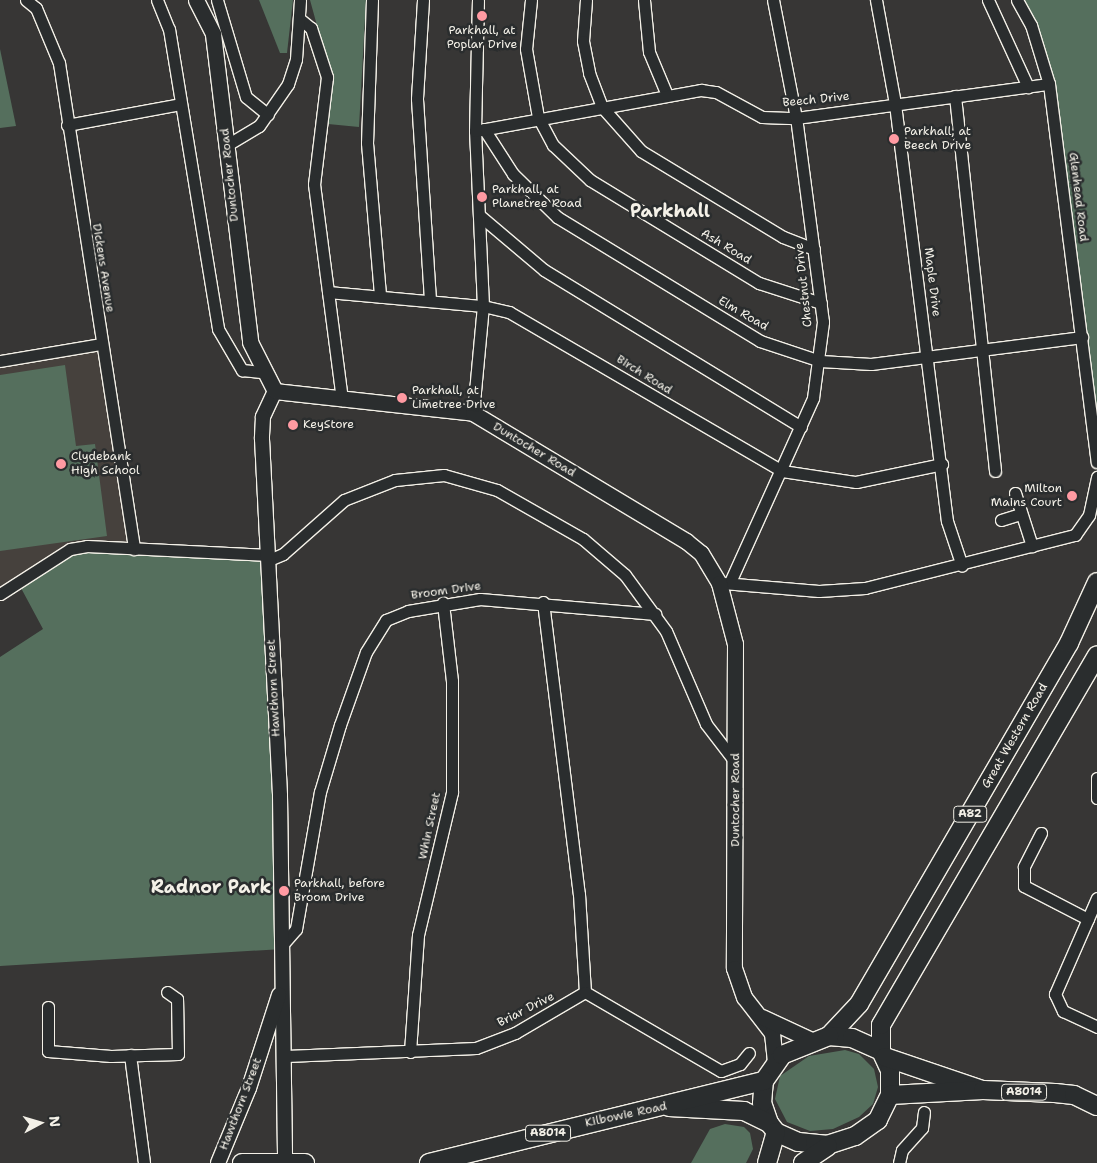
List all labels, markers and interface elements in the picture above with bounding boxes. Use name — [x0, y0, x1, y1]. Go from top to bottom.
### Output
marker: Parkhall, at Poplar Drive — [476, 10, 488, 22]
place label: Parkhall, at Poplar Drive — [447, 24, 517, 52]
street label: Beech Drive — [782, 89, 850, 111]
place label: Parkhall, at Beech Drive — [904, 125, 971, 153]
street label: Duntocher Road — [218, 128, 242, 222]
marker: Parkhall, at Beech Drive — [888, 133, 900, 145]
street label: Glenhead Road — [1065, 152, 1091, 242]
place label: Parkhall, at Planetree Road — [492, 183, 582, 211]
marker: Parkhall, at Planetree Road — [476, 191, 488, 203]
district label: Parkhall — [630, 200, 710, 222]
street label: Dickens Avenue — [89, 223, 117, 313]
street label: Ash Road — [698, 226, 754, 268]
street label: Chestnut Drive — [792, 242, 816, 328]
street label: Maple Drive — [921, 247, 943, 317]
street label: Elm Road — [715, 294, 771, 334]
street label: Birch Road — [614, 352, 674, 398]
place label: Parkhall, at Limetree Drive — [412, 384, 496, 412]
marker: Parkhall, at Limetree Drive — [396, 392, 408, 404]
place label: KeyStore — [303, 418, 354, 432]
marker: KeyStore — [287, 419, 299, 431]
street label: Duntocher Road — [490, 420, 578, 480]
place label: Clydebank High School — [71, 450, 140, 478]
marker: Clydebank High School — [55, 458, 67, 470]
place label: Milton Mains Court — [991, 482, 1062, 510]
marker: Milton Mains Court — [1066, 490, 1078, 502]
street label: Broom Drive — [410, 579, 482, 603]
street label: Hawthorn Street — [264, 639, 284, 737]
street label: Great Western Road — [979, 681, 1051, 791]
street label: Duntocher Road — [729, 753, 743, 847]
street label: Whin Street — [416, 791, 444, 861]
road number: A82 — [952, 806, 988, 822]
district label: Radnor Park — [151, 876, 271, 898]
place label: Parkhall, before Broom Drive — [294, 877, 385, 905]
marker: Parkhall, before Broom Drive — [278, 885, 290, 897]
street label: Briar Drive — [495, 990, 557, 1030]
street label: Hawthorn Street — [217, 1056, 265, 1152]
road number: A8014 — [1000, 1084, 1048, 1100]
north arrow — [15, 1098, 65, 1148]
street label: Kilbowie Road — [584, 1099, 668, 1131]
text: N — [45, 1115, 64, 1128]
road number: A8014 — [524, 1124, 572, 1142]

